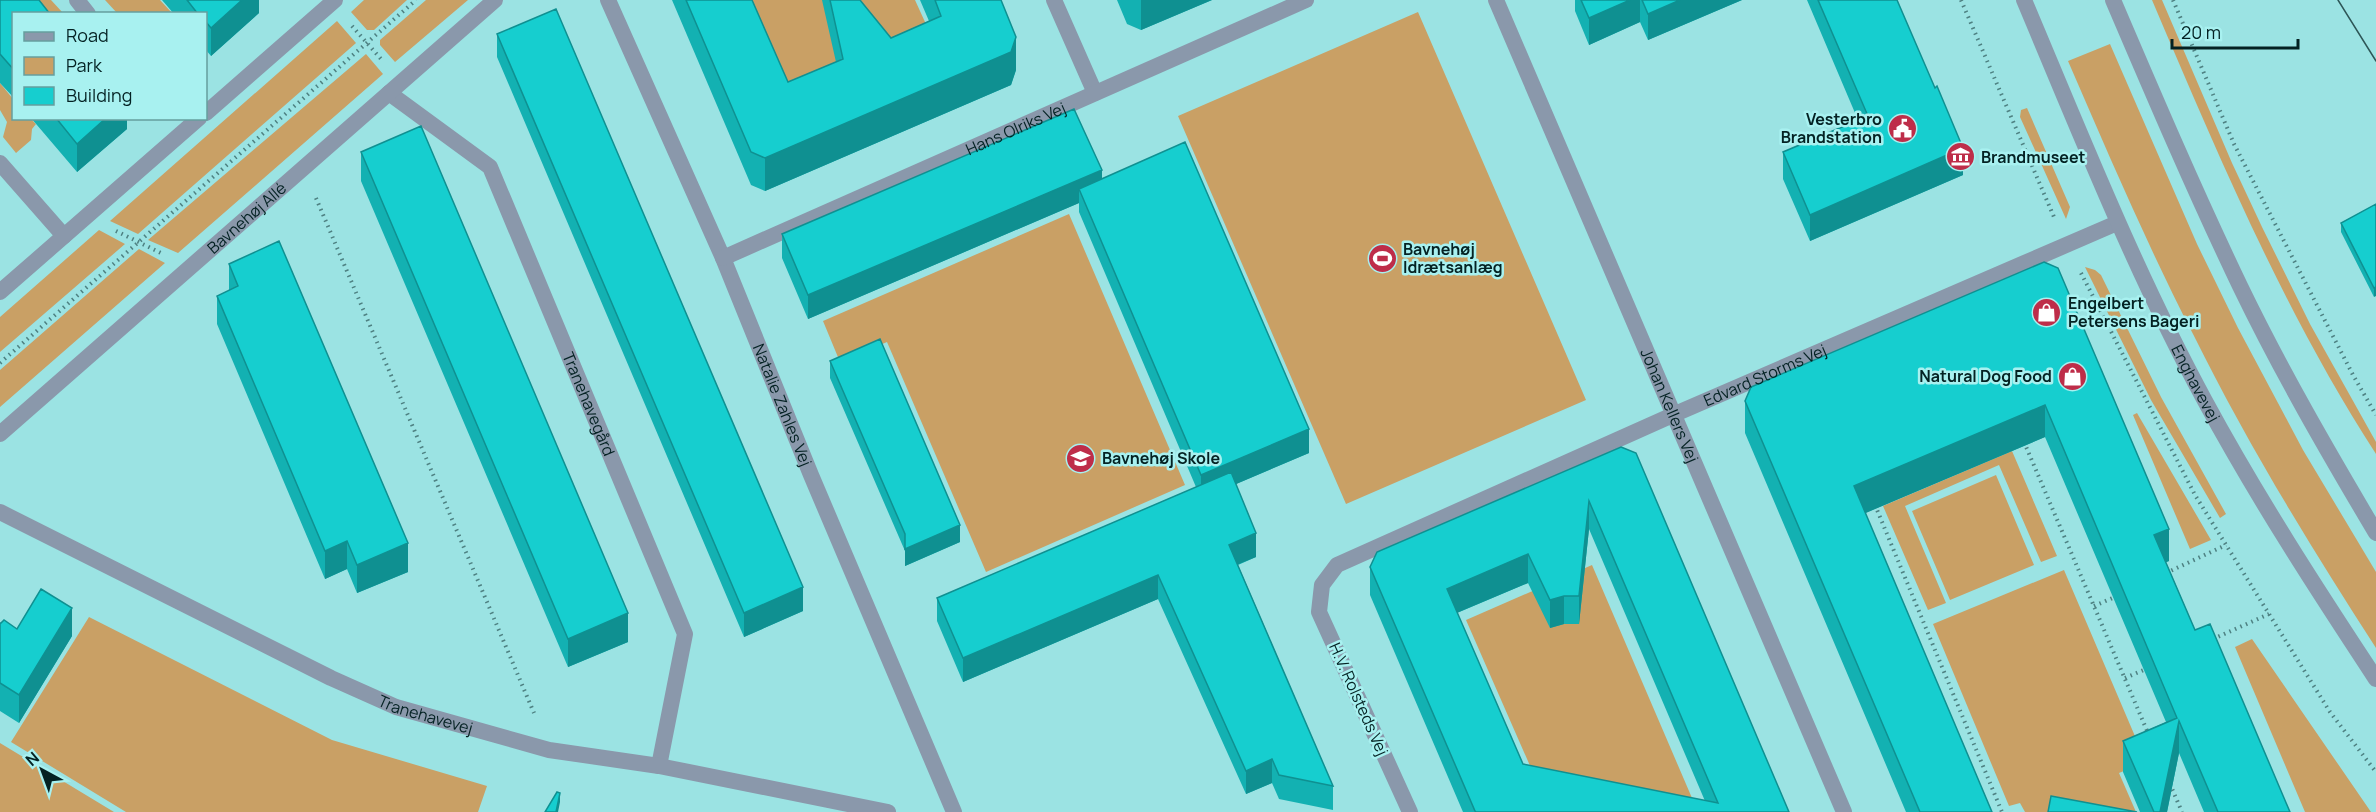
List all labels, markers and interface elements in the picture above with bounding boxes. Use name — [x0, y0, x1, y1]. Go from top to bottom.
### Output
legend — [12, 12, 207, 120]
scale bar — [2172, 12, 2298, 50]
text: 20 m — [2181, 20, 2221, 44]
text: Road — [66, 23, 109, 47]
text: Park — [66, 53, 103, 77]
text: Building — [66, 83, 132, 107]
street label: Hans Olriks Vej — [962, 97, 1069, 160]
place label: Vesterbro Brandstation — [1781, 108, 1882, 148]
public building icon: Vesterbro Brandstation — [1887, 112, 1919, 144]
museum icon: Brandmuseet — [1944, 141, 1976, 173]
place label: Brandmuseet — [1981, 146, 2086, 168]
street label: Bavnehøj Allé — [202, 177, 291, 259]
place label: Bavnehøj Idrætsanlæg — [1403, 238, 1503, 278]
sports icon: Bavnehøj Idrætsanlæg — [1366, 242, 1398, 274]
place label: Engelbert Petersens Bageri — [2068, 292, 2200, 332]
shop icon: Engelbert Petersens Bageri — [2031, 296, 2063, 328]
street label: Edvard Storms Vej — [1700, 339, 1830, 411]
street label: Natalie Zahles Vej — [748, 340, 817, 469]
street label: Enghavevej — [2166, 341, 2225, 426]
street label: Johan Kellers Vej — [1636, 345, 1704, 466]
street label: Tranehavegård — [557, 349, 620, 459]
shop icon: Natural Dog Food — [2057, 360, 2089, 392]
place label: Natural Dog Food — [1919, 365, 2052, 387]
school or university icon: Bavnehøj Skole — [1065, 442, 1097, 474]
place label: Bavnehøj Skole — [1102, 447, 1220, 469]
street label: H.V. Rolsteds Vej — [1324, 639, 1394, 759]
street label: Tranehavevej — [375, 689, 476, 739]
north arrow — [12, 740, 72, 800]
text: N — [21, 747, 44, 771]

